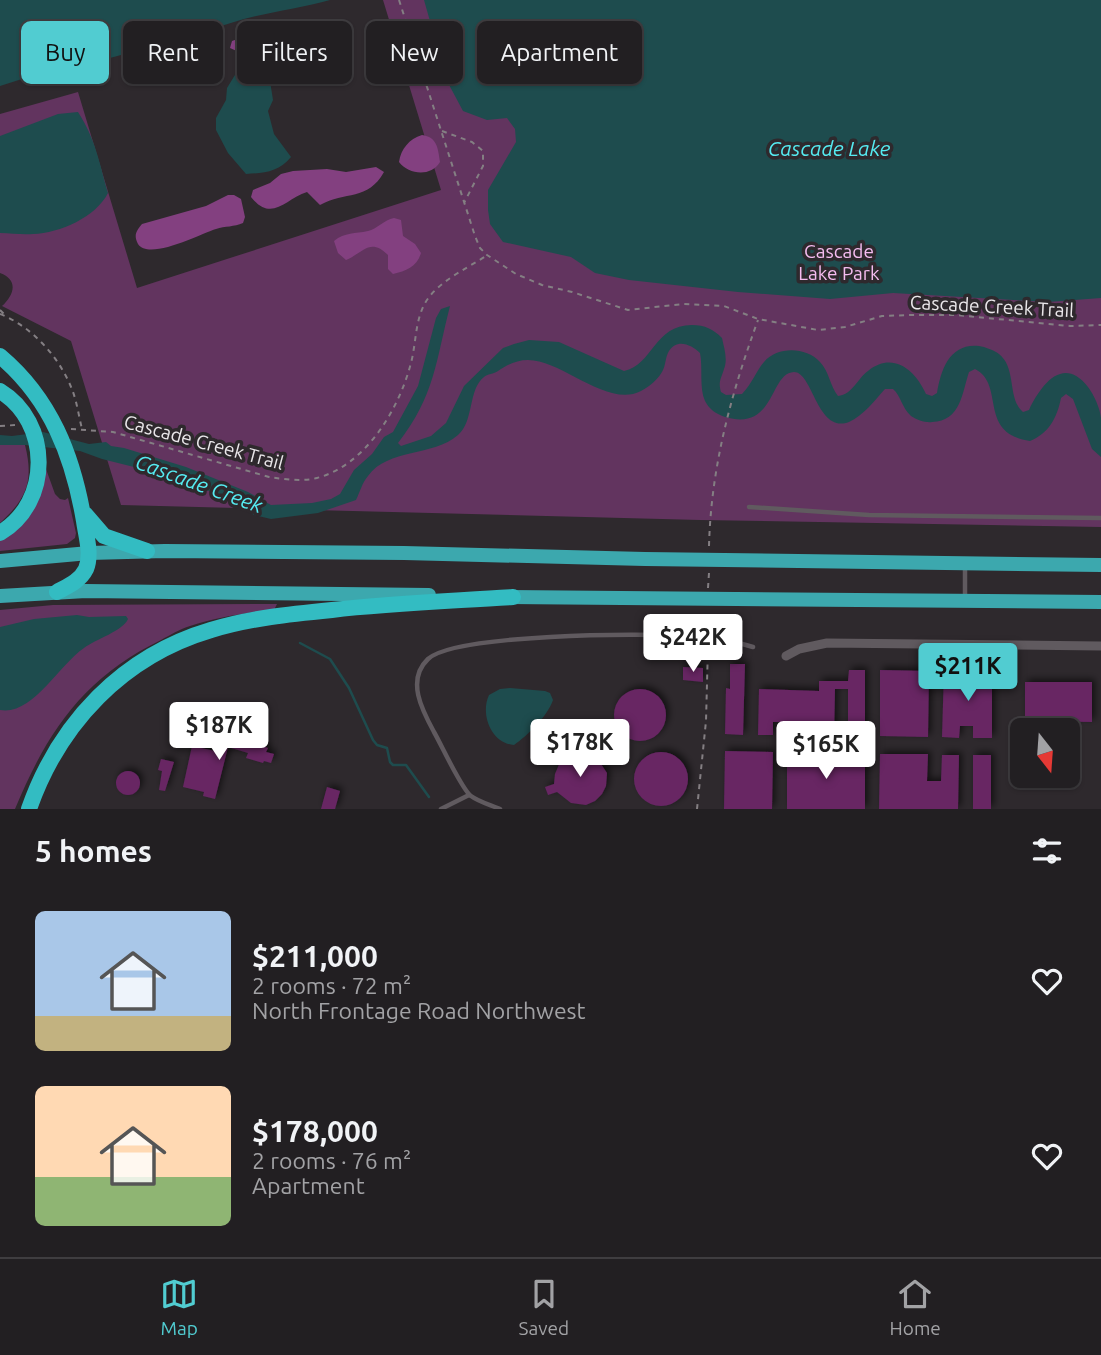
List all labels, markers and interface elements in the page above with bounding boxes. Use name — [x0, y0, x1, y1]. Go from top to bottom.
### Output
chip: Buy — [21, 21, 109, 84]
chip: Rent — [123, 21, 223, 84]
chip: Filters — [237, 21, 352, 84]
chip: New — [366, 21, 463, 84]
chip: Apartment — [477, 21, 642, 84]
water label: Cascade Lake — [768, 136, 891, 160]
park label: Cascade Lake Park — [798, 240, 880, 284]
street label: Cascade Creek Trail — [909, 291, 1075, 321]
street label: Cascade Creek Trail — [122, 410, 286, 474]
water label: Cascade Creek — [132, 449, 267, 517]
pin: $242K — [644, 614, 742, 674]
text: $242K — [659, 624, 727, 649]
pin: $211K — [919, 644, 1017, 703]
text: $211K — [934, 653, 1002, 678]
pin: $187K — [170, 702, 268, 762]
text: $187K — [185, 712, 253, 737]
north arrow — [1010, 718, 1080, 788]
map controls — [1010, 718, 1080, 788]
pin: $178K — [531, 720, 629, 779]
pin: $165K — [777, 722, 875, 781]
text: $178K — [546, 729, 614, 754]
text: $165K — [792, 731, 860, 756]
icon: filters — [1028, 832, 1066, 870]
text: 5 homes — [35, 834, 152, 868]
icon: home — [91, 939, 175, 1023]
text: $211,000 — [252, 939, 378, 973]
icon: heart — [1028, 962, 1066, 1000]
text: 2 rooms · 72 m² — [252, 973, 411, 998]
text: North Frontage Road Northwest — [252, 998, 586, 1023]
icon: home — [91, 1114, 175, 1198]
text: $178,000 — [252, 1114, 378, 1148]
icon: heart — [1028, 1137, 1066, 1175]
text: 2 rooms · 76 m² — [252, 1148, 411, 1173]
text: Apartment — [252, 1173, 365, 1198]
tab: Map — [160, 1275, 198, 1339]
tab: Saved — [519, 1275, 569, 1339]
tab: Home — [890, 1275, 941, 1339]

